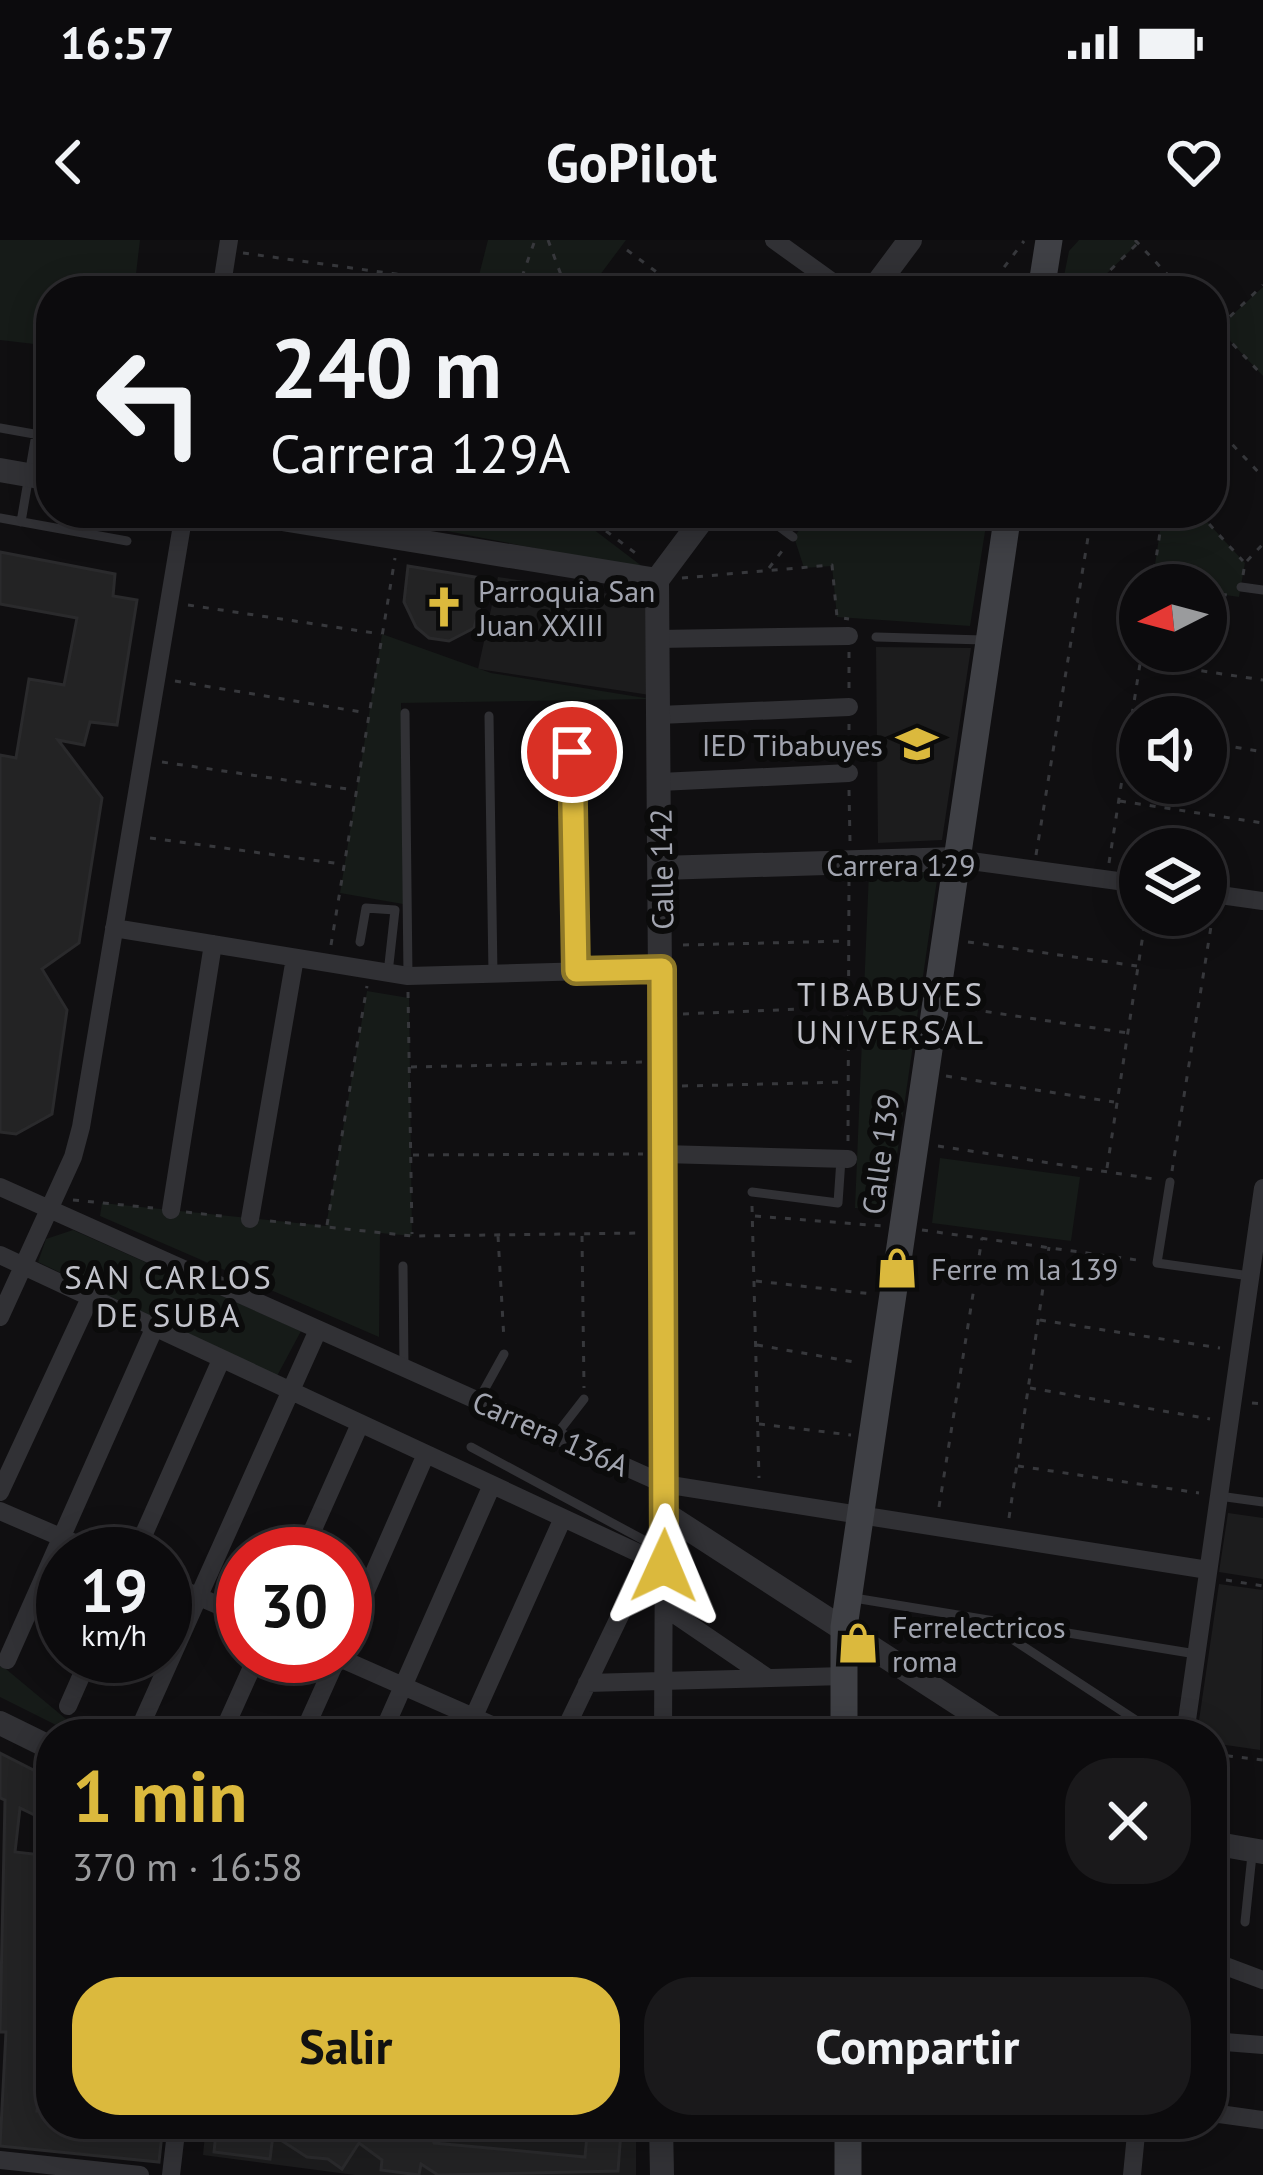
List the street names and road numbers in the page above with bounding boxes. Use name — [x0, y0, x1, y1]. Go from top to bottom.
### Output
street label: Calle 142 — [640, 808, 682, 930]
street label: Carrera 129 — [826, 845, 976, 884]
street label: Calle 139 — [852, 1091, 908, 1217]
street label: Carrera 136A — [467, 1381, 636, 1485]

